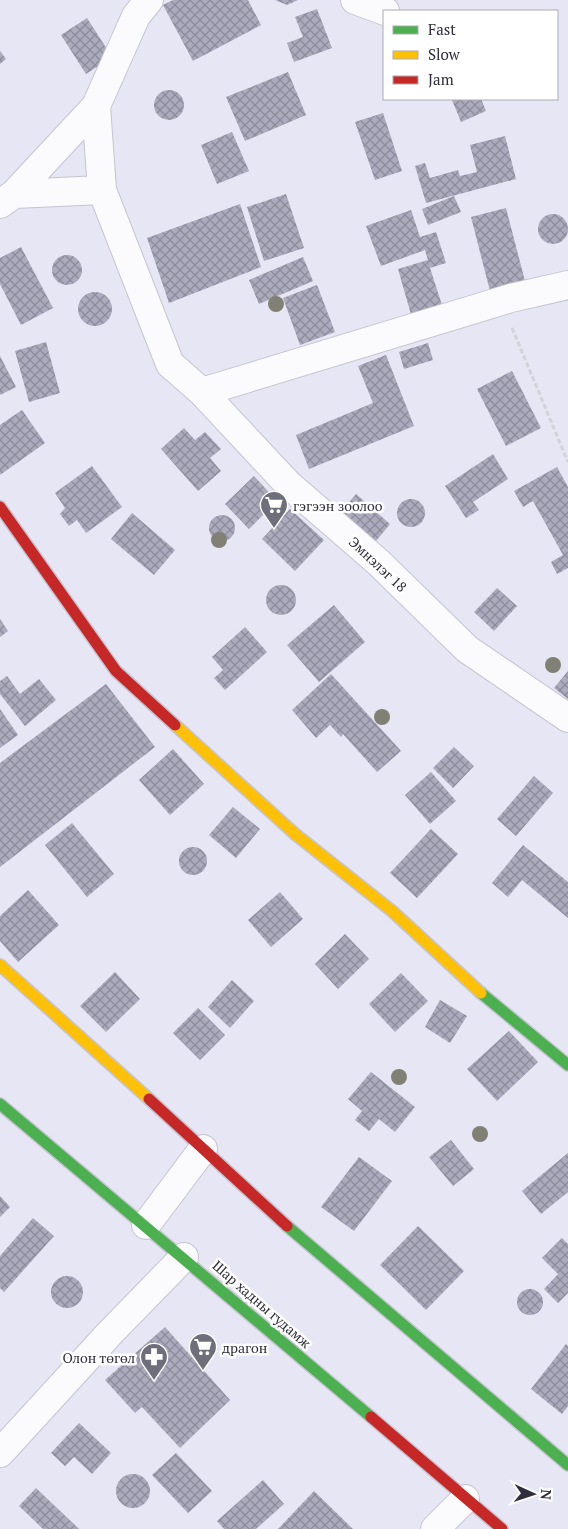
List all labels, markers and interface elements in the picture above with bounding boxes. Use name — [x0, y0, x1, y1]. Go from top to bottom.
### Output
legend — [383, 10, 558, 100]
text: Fast — [428, 19, 456, 39]
text: Slow — [428, 44, 461, 64]
text: Jam — [428, 69, 454, 89]
supermarket icon: гэгээн зоолоо — [259, 490, 289, 529]
place label: гэгээн зоолоо — [293, 496, 383, 515]
street label: Эмнэлэг 18 — [345, 532, 411, 596]
street label: Шар хадны гудамж — [209, 1256, 316, 1353]
supermarket icon: драгон — [188, 1332, 218, 1371]
place label: драгон — [222, 1338, 268, 1357]
pharmacy icon: Олон төгөл — [139, 1342, 169, 1381]
place label: Олон төгөл — [63, 1348, 135, 1367]
north arrow — [508, 1469, 558, 1519]
text: N — [537, 1489, 556, 1501]

